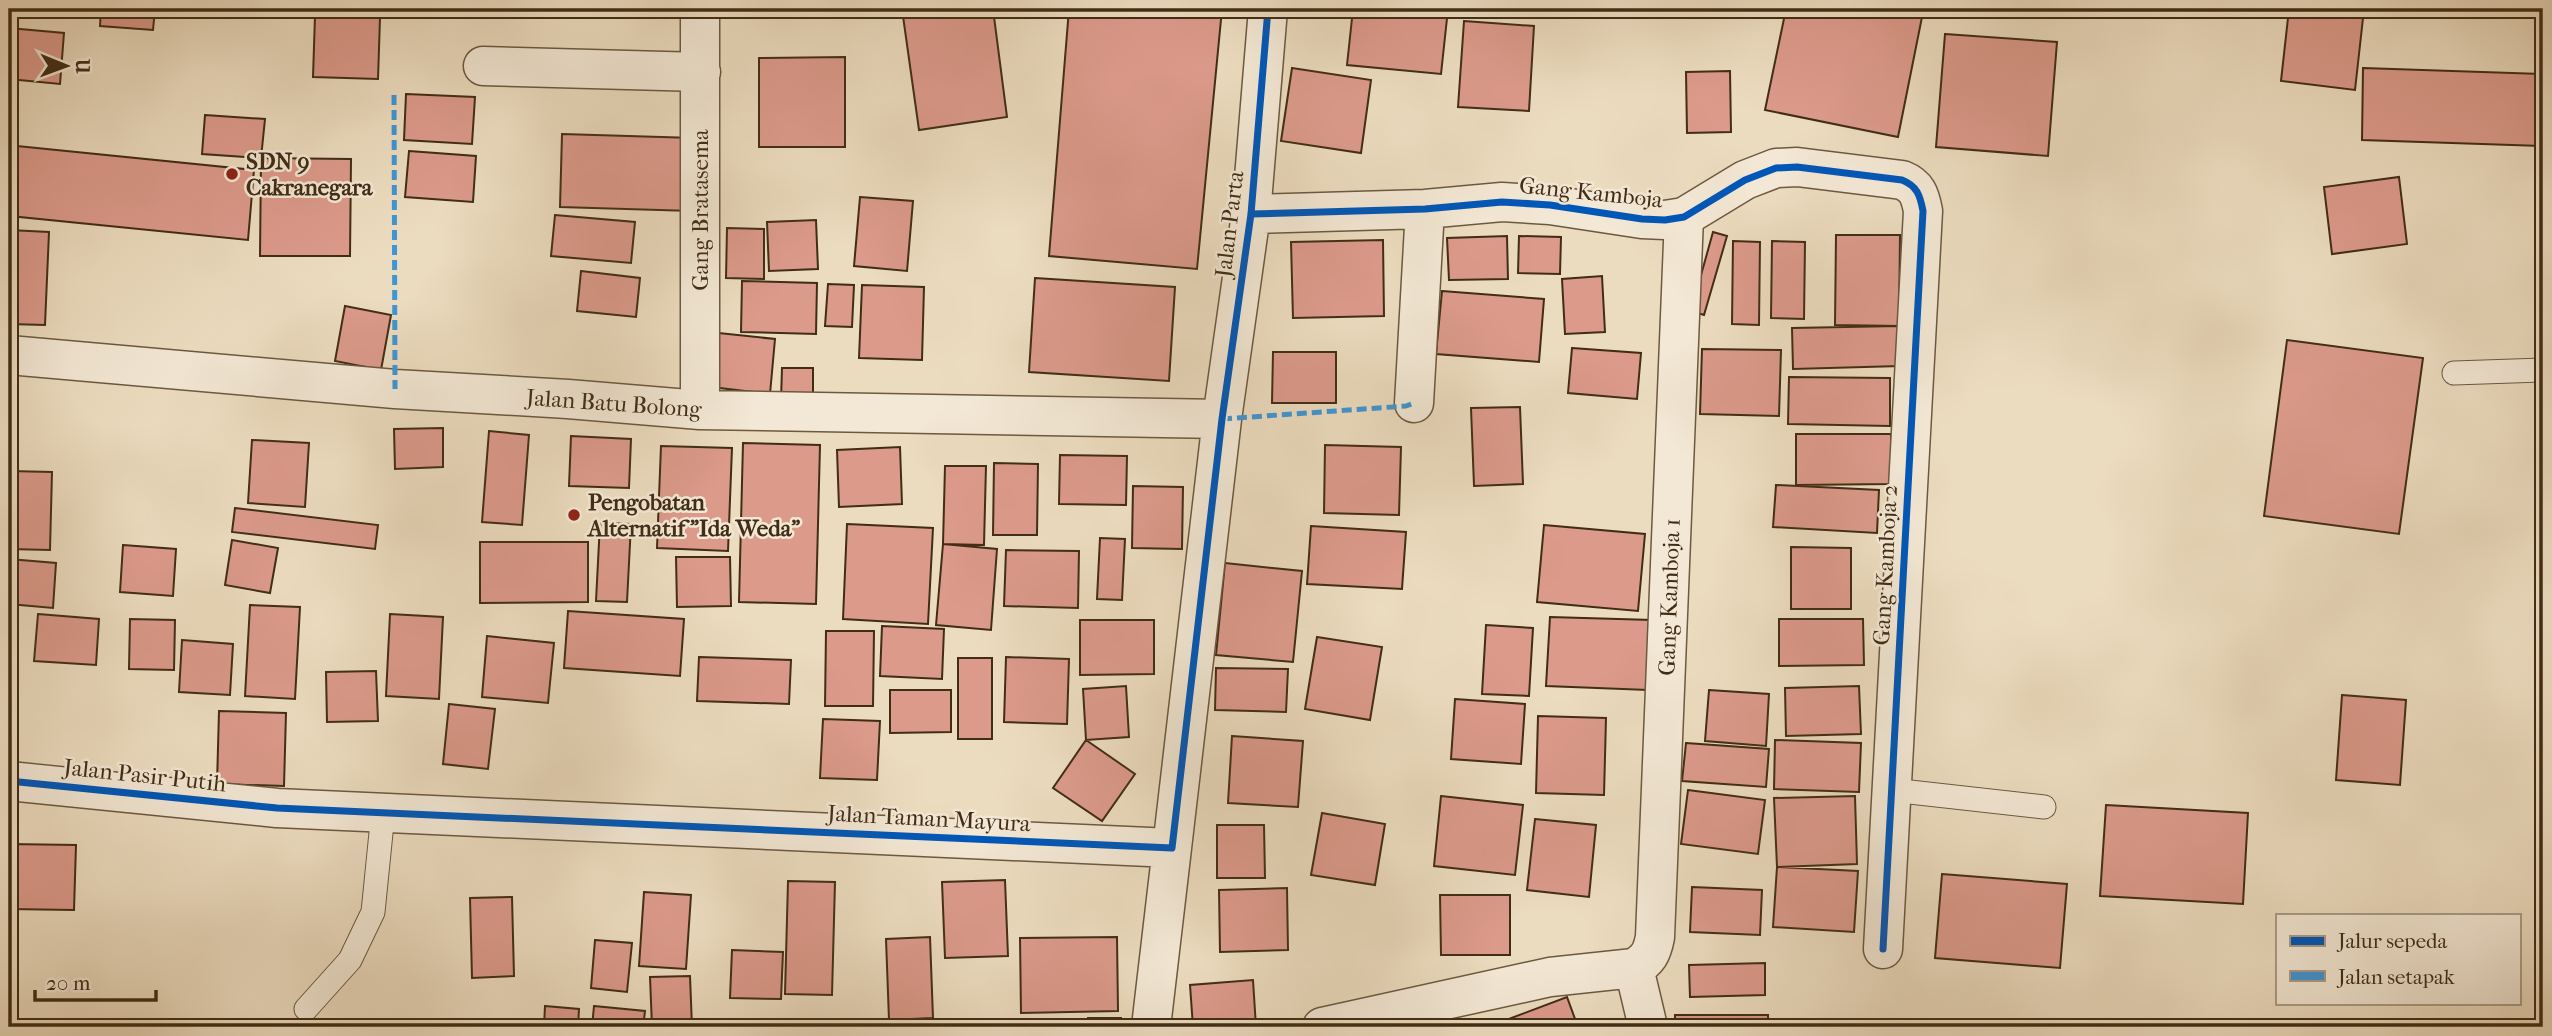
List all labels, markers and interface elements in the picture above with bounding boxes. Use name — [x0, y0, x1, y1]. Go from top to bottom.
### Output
north arrow — [32, 32, 102, 102]
text: U — [71, 58, 93, 74]
street label: Gang Bratasema — [687, 129, 714, 291]
place label: SDN 9 Cakranegara — [246, 148, 374, 201]
marker: SDN 9 Cakranegara — [224, 166, 240, 182]
street label: Jalan Parta — [1209, 169, 1249, 281]
street label: Gang Kamboja — [1518, 172, 1664, 214]
street label: Jalan Batu Bolong — [523, 384, 703, 423]
street label: Gang Kamboja 2 — [1868, 484, 1903, 646]
place label: Pengobatan Alternatif "Ida Weda" — [586, 489, 800, 542]
marker: Pengobatan Alternatif "Ida Weda" — [566, 507, 582, 523]
street label: Gang Kamboja 1 — [1653, 518, 1686, 676]
street label: Jalan Pasir Putih — [60, 753, 228, 797]
street label: Jalan Taman Mayura — [825, 800, 1032, 837]
legend — [2276, 914, 2520, 1004]
text: Jalur sepeda — [2336, 929, 2447, 953]
scale bar — [35, 959, 156, 1003]
text: Jalan setapak — [2336, 965, 2455, 989]
text: 20 m — [46, 971, 91, 995]

